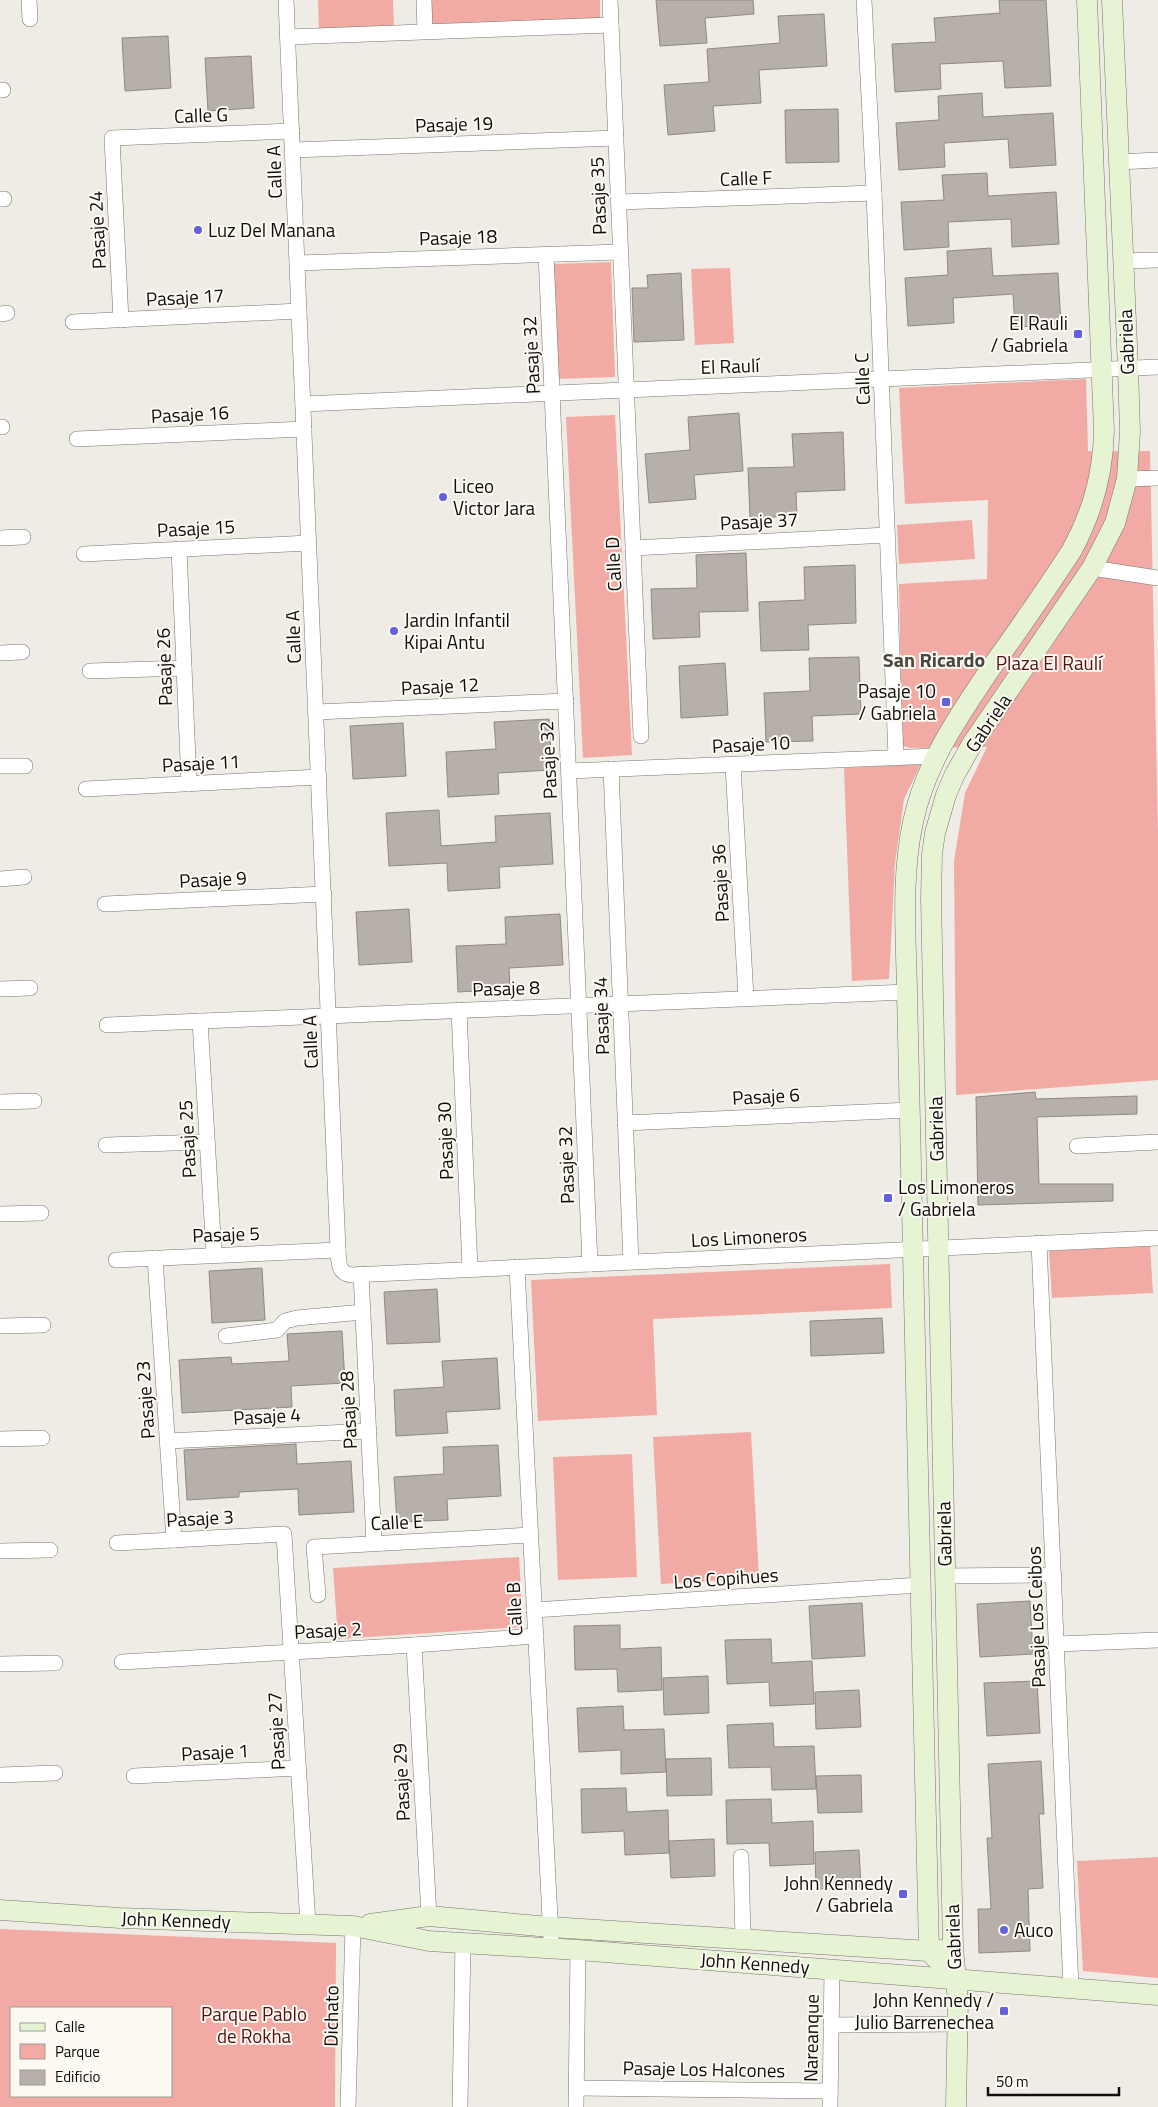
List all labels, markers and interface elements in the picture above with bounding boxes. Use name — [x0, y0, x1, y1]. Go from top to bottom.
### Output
street label: Calle G — [173, 99, 229, 130]
street label: Pasaje 19 — [414, 108, 494, 139]
street label: Calle A — [258, 145, 289, 199]
street label: Pasaje 35 — [582, 156, 613, 236]
street label: Calle F — [719, 162, 773, 193]
street label: Pasaje 24 — [80, 190, 113, 270]
place label: Luz Del Manana — [208, 215, 336, 244]
street label: Pasaje 18 — [418, 221, 498, 252]
marker: Luz Del Manana — [192, 224, 204, 236]
street label: Pasaje 17 — [145, 280, 225, 313]
place label: El Rauli / Gabriela — [991, 308, 1068, 359]
street label: Gabriela — [1110, 308, 1141, 375]
street label: Pasaje 32 — [514, 315, 547, 395]
marker: El Rauli / Gabriela — [1072, 328, 1084, 340]
street label: El Raulí — [700, 350, 762, 381]
street label: Calle C — [846, 352, 877, 406]
street label: Pasaje 16 — [150, 397, 230, 430]
place label: Liceo Victor Jara — [453, 471, 536, 522]
marker: Liceo Victor Jara — [437, 491, 449, 503]
street label: Pasaje 37 — [719, 504, 799, 537]
street label: Pasaje 15 — [156, 511, 236, 544]
street label: Calle D — [597, 536, 628, 592]
place label: Jardin Infantil Kipai Antu — [404, 605, 510, 656]
street label: Calle A — [277, 610, 308, 664]
marker: Jardin Infantil Kipai Antu — [388, 625, 400, 637]
street label: Pasaje 26 — [148, 627, 179, 707]
district label: San Ricardo — [883, 644, 985, 675]
park label: Plaza El Raulí — [996, 648, 1104, 677]
street label: Pasaje 12 — [400, 669, 480, 702]
place label: Pasaje 10 / Gabriela — [858, 676, 936, 727]
street label: Gabriela — [957, 687, 1018, 758]
marker: Pasaje 10 / Gabriela — [940, 696, 952, 708]
street label: Pasaje 32 — [531, 720, 564, 800]
street label: Pasaje 10 — [711, 727, 791, 760]
street label: Pasaje 11 — [161, 746, 241, 779]
street label: Pasaje 36 — [703, 843, 736, 923]
street label: Pasaje 9 — [178, 862, 247, 895]
street label: Pasaje 8 — [472, 972, 541, 1003]
street label: Pasaje 34 — [585, 976, 616, 1056]
street label: Calle A — [294, 1015, 325, 1069]
street label: Pasaje 6 — [731, 1079, 800, 1112]
street label: Gabriela — [920, 1096, 951, 1162]
street label: Pasaje 25 — [170, 1099, 203, 1179]
street label: Pasaje 30 — [429, 1101, 460, 1181]
street label: Pasaje 32 — [550, 1125, 581, 1205]
place label: Los Limoneros / Gabriela — [898, 1172, 1014, 1223]
marker: Los Limoneros / Gabriela — [882, 1192, 894, 1204]
street label: Pasaje 5 — [192, 1218, 260, 1249]
street label: Los Limoneros — [690, 1219, 808, 1254]
street label: Pasaje 23 — [127, 1360, 162, 1440]
street label: Pasaje 28 — [331, 1370, 364, 1450]
street label: Pasaje 4 — [232, 1399, 301, 1432]
street label: Pasaje 3 — [165, 1501, 234, 1534]
street label: Gabriela — [928, 1501, 959, 1567]
street label: Calle E — [370, 1506, 424, 1537]
street label: Pasaje Los Ceibos — [1019, 1545, 1052, 1688]
street label: Los Copihues — [673, 1559, 780, 1596]
street label: Calle B — [498, 1581, 529, 1637]
street label: Pasaje 2 — [293, 1613, 362, 1646]
street label: Pasaje 27 — [259, 1691, 292, 1771]
street label: Pasaje 1 — [180, 1735, 249, 1768]
street label: Pasaje 29 — [384, 1742, 417, 1822]
place label: John Kennedy / Gabriela — [784, 1868, 893, 1919]
marker: John Kennedy / Gabriela — [897, 1888, 909, 1900]
street label: John Kennedy — [121, 1903, 231, 1936]
street label: Gabriela — [937, 1903, 968, 1970]
place label: Auco — [1014, 1915, 1054, 1944]
marker: Auco — [998, 1924, 1010, 1936]
street label: John Kennedy — [699, 1944, 811, 1981]
street label: Dichato — [315, 1985, 346, 2047]
place label: John Kennedy / Julio Barrenechea — [854, 1985, 994, 2036]
street label: Nareanque — [795, 1994, 826, 2082]
park label: Parque Pablo de Rokha — [201, 1999, 307, 2050]
marker: John Kennedy / Julio Barrenechea — [998, 2005, 1010, 2017]
legend — [10, 2007, 172, 2097]
text: Calle — [55, 2015, 85, 2038]
text: Parque — [55, 2040, 100, 2063]
street label: Pasaje Los Halcones — [622, 2053, 786, 2084]
scale bar — [988, 2064, 1119, 2096]
text: Edificio — [55, 2065, 100, 2088]
text: 50 m — [996, 2070, 1029, 2093]

